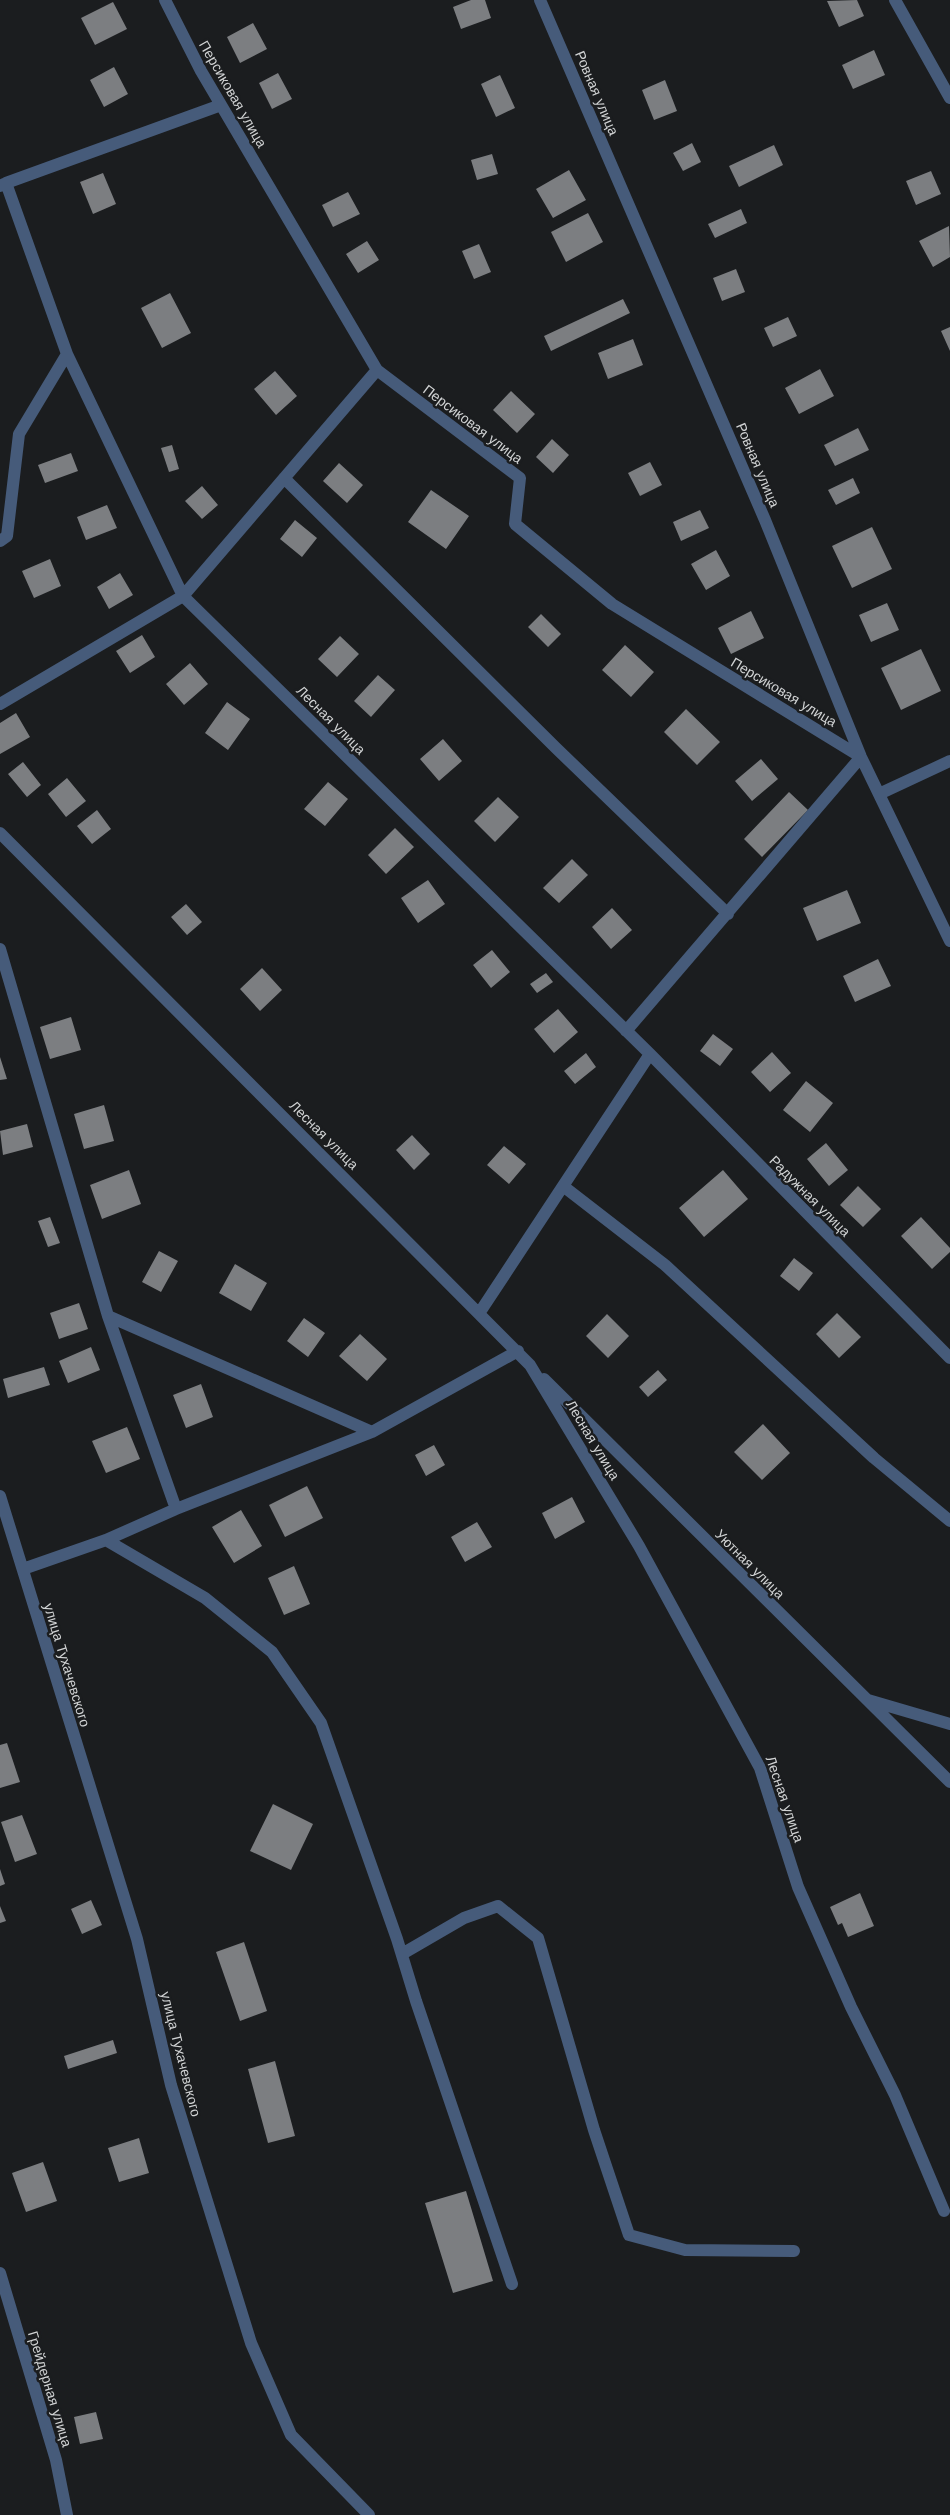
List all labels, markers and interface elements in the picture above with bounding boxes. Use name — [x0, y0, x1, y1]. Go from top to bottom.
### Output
street label: Персиковая улица — [196, 38, 270, 150]
street label: Ровная улица — [572, 48, 622, 138]
street label: Персиковая улица — [420, 381, 526, 467]
street label: Ровная улица — [733, 420, 783, 510]
street label: Персиковая улица — [728, 654, 840, 730]
street label: Лесная улица — [293, 682, 369, 758]
street label: Лесная улица — [286, 1097, 362, 1173]
street label: Радужная улица — [766, 1152, 854, 1240]
street label: Лесная улица — [563, 1397, 623, 1483]
street label: Уютная улица — [712, 1526, 788, 1602]
street label: улица Тухачевского — [41, 1601, 93, 1729]
street label: Лесная улица — [763, 1754, 807, 1845]
street label: улица Тухачевского — [158, 1990, 204, 2118]
street label: Грейдерная улица — [25, 2329, 75, 2449]

